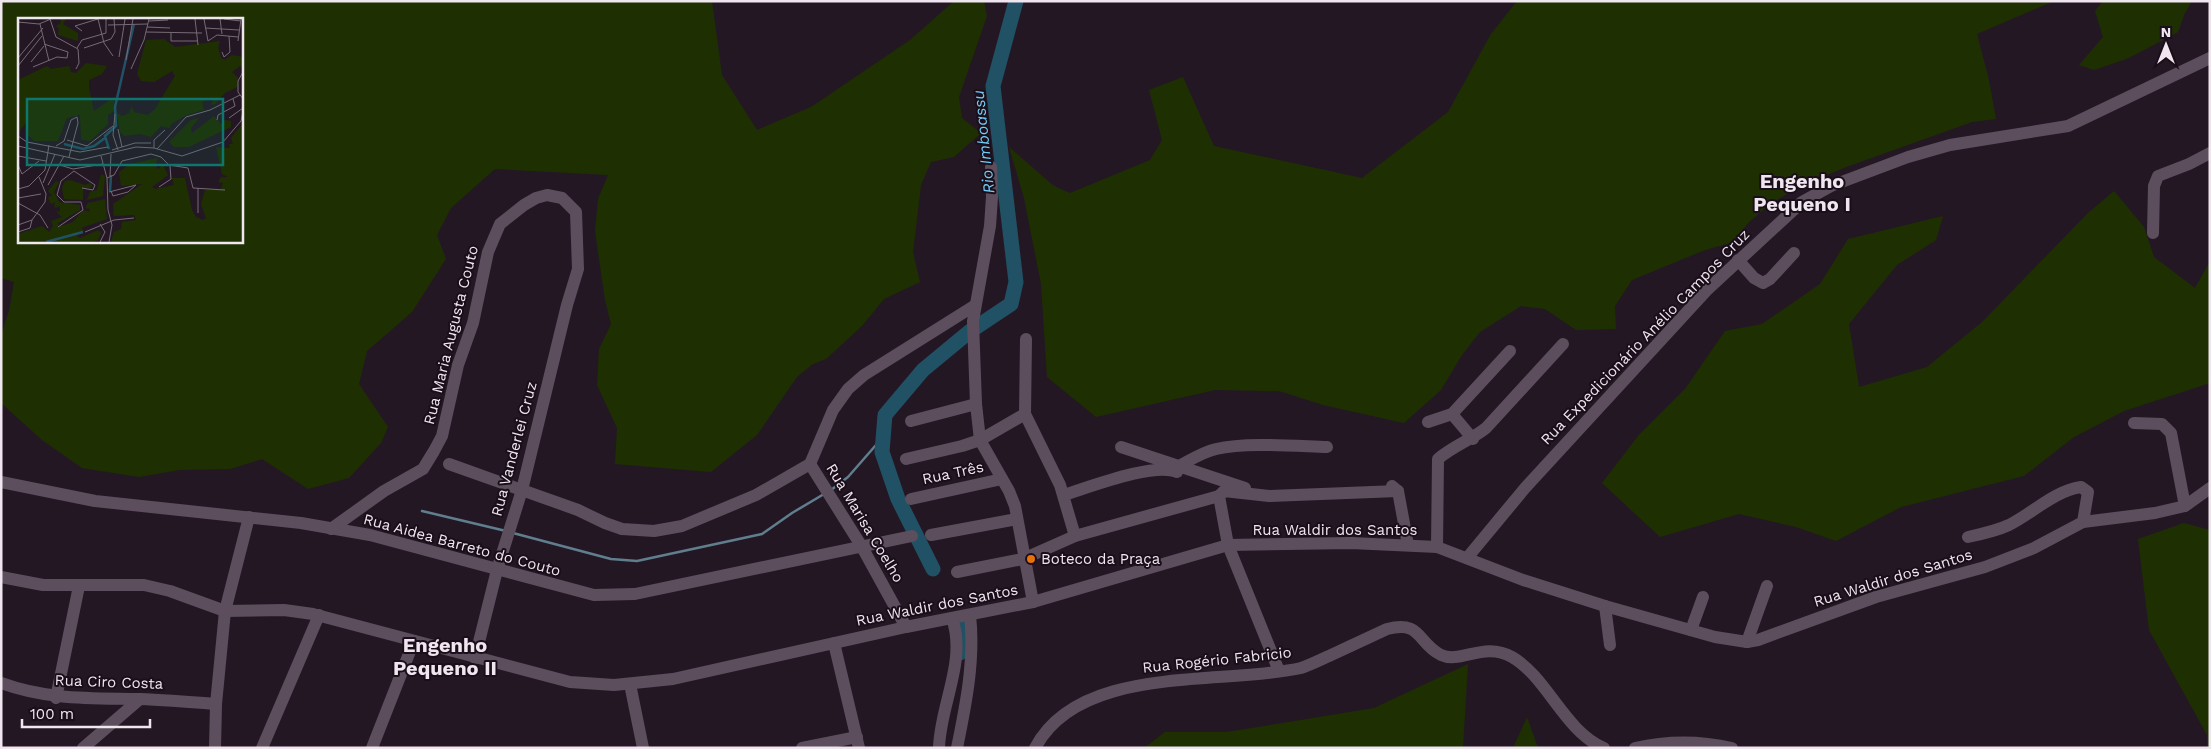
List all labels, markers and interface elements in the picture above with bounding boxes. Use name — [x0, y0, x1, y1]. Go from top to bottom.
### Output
inset map — [18, 18, 242, 242]
north arrow — [2141, 20, 2191, 70]
text: N — [2161, 24, 2171, 40]
water label: Rio Imboassu — [969, 89, 998, 194]
district label: Engenho Pequeno I — [1753, 169, 1851, 216]
street label: Rua Expedicionário Anélio Campos Cruz — [1537, 225, 1753, 449]
street label: Rua Maria Augusta Couto — [420, 244, 482, 426]
street label: Rua Vanderlei Cruz — [487, 380, 541, 518]
street label: Rua Três — [921, 458, 985, 488]
street label: Rua Marisa Coelho — [822, 460, 908, 586]
street label: Rua Aidea Barreto do Couto — [361, 510, 563, 580]
street label: Rua Waldir dos Santos — [1253, 521, 1418, 539]
street label: Rua Waldir dos Santos — [1812, 545, 1975, 611]
place label: Boteco da Praça — [1041, 550, 1161, 568]
marker: Boteco da Praça — [1025, 553, 1037, 565]
street label: Rua Waldir dos Santos — [854, 580, 1020, 630]
district label: Engenho Pequeno II — [393, 633, 497, 680]
street label: Rua Rogério Fabricio — [1142, 643, 1292, 677]
street label: Rua Ciro Costa — [54, 671, 164, 693]
scale bar — [22, 696, 150, 728]
text: 100 m — [30, 705, 74, 723]

